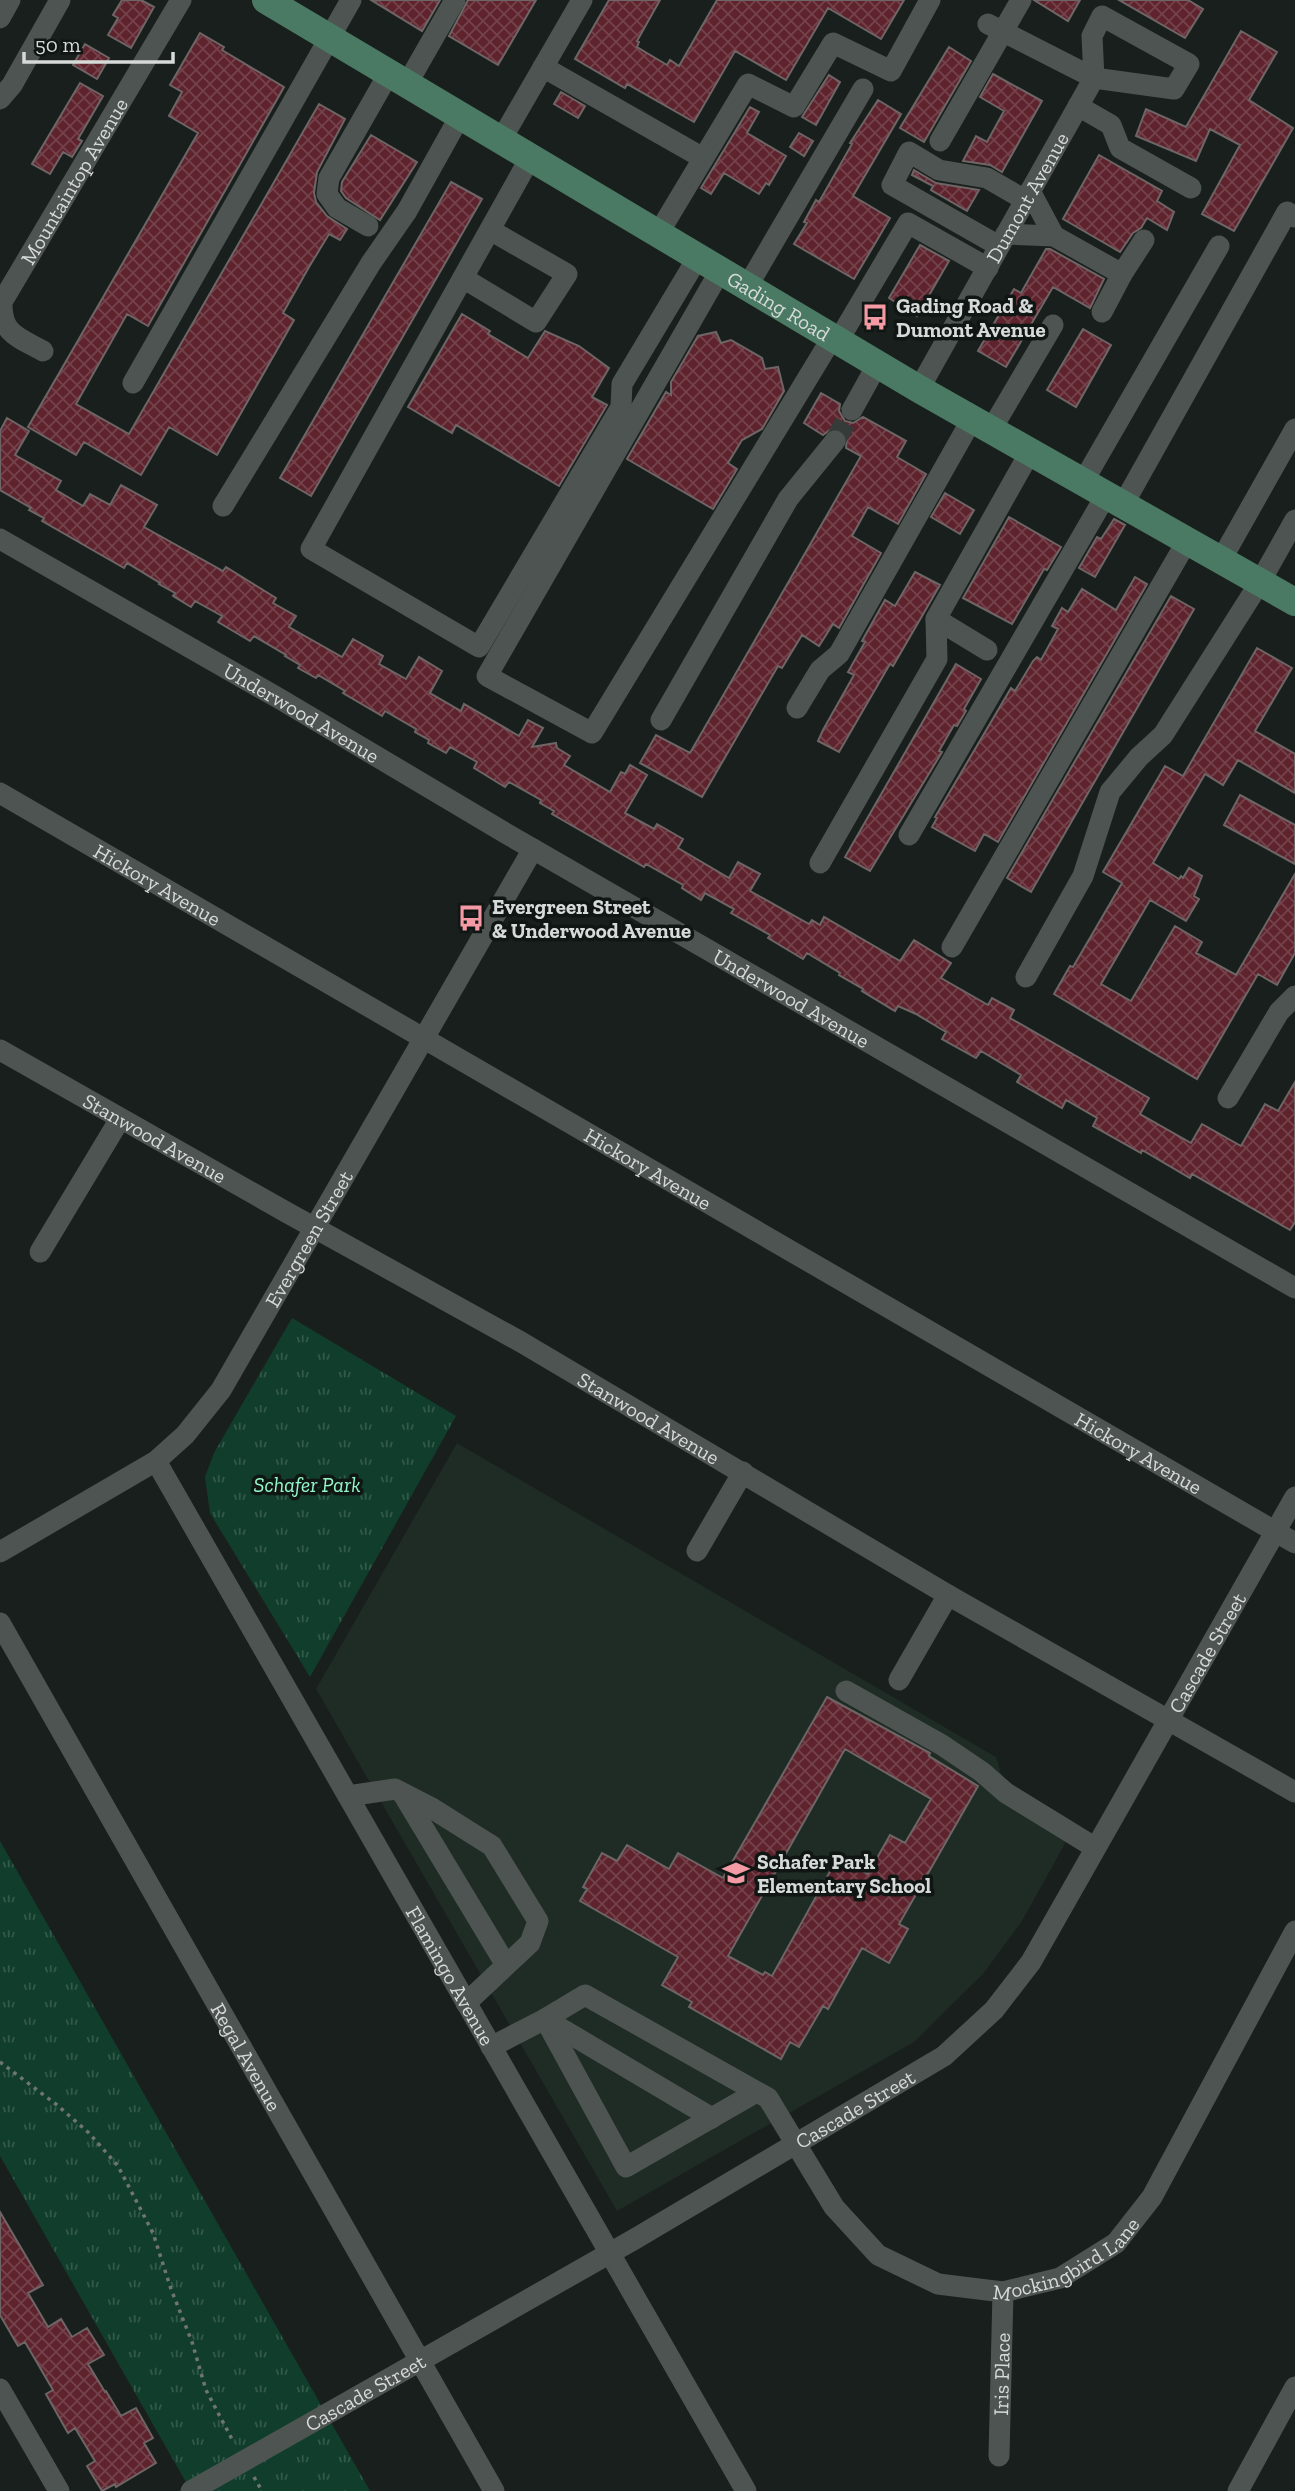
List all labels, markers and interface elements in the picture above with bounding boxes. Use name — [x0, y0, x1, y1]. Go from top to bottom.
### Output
scale bar — [24, 21, 173, 65]
text: 50 m — [35, 32, 81, 57]
street label: Mountaintop Avenue — [15, 93, 133, 269]
street label: Dumont Avenue — [980, 127, 1074, 267]
street label: Gading Road — [723, 265, 835, 346]
place label: Gading Road & Dumont Avenue — [896, 293, 1046, 342]
bus stop icon: Gading Road & Dumont Avenue — [860, 302, 890, 332]
street label: Underwood Avenue — [219, 657, 384, 768]
street label: Hickory Avenue — [90, 838, 226, 931]
place label: Evergreen Street & Underwood Avenue — [492, 894, 691, 943]
bus stop icon: Evergreen Street & Underwood Avenue — [456, 903, 486, 933]
street label: Underwood Avenue — [709, 943, 874, 1053]
street label: Stanwood Avenue — [79, 1087, 231, 1188]
street label: Hickory Avenue — [580, 1122, 716, 1215]
street label: Evergreen Street — [259, 1166, 358, 1311]
street label: Stanwood Avenue — [574, 1366, 724, 1470]
street label: Hickory Avenue — [1071, 1406, 1207, 1499]
park label: Schafer Park — [253, 1472, 361, 1497]
street label: Cascade Street — [1163, 1588, 1251, 1717]
place label: Schafer Park Elementary School — [757, 1849, 931, 1898]
school or university icon: Schafer Park Elementary School — [721, 1858, 751, 1888]
street label: Flamingo Avenue — [401, 1901, 501, 2050]
street label: Regal Avenue — [206, 1998, 288, 2115]
street label: Cascade Street — [791, 2064, 919, 2154]
street label: Mockingbird Lane — [991, 2212, 1144, 2305]
street label: Iris Place — [987, 2332, 1015, 2416]
street label: Cascade Street — [300, 2348, 430, 2436]

